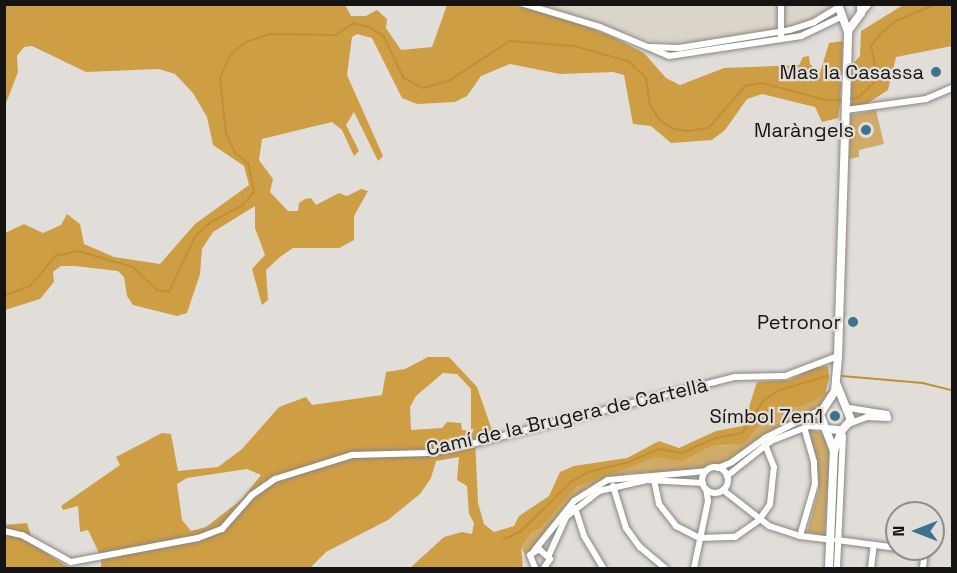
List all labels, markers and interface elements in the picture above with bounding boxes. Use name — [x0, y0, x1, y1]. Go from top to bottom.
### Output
place label: Mas la Casassa — [779, 60, 924, 84]
marker: Mas la Casassa — [929, 65, 943, 79]
place label: Maràngels — [754, 118, 854, 142]
marker: Maràngels — [859, 123, 873, 137]
place label: Petronor — [757, 310, 841, 334]
marker: Petronor — [846, 315, 860, 329]
street label: Camí de la Brugera de Cartellà — [424, 373, 710, 461]
place label: Símbol 7en1 — [710, 404, 823, 428]
marker: Símbol 7en1 — [828, 409, 842, 423]
north arrow — [885, 501, 945, 561]
text: N — [888, 526, 909, 536]

